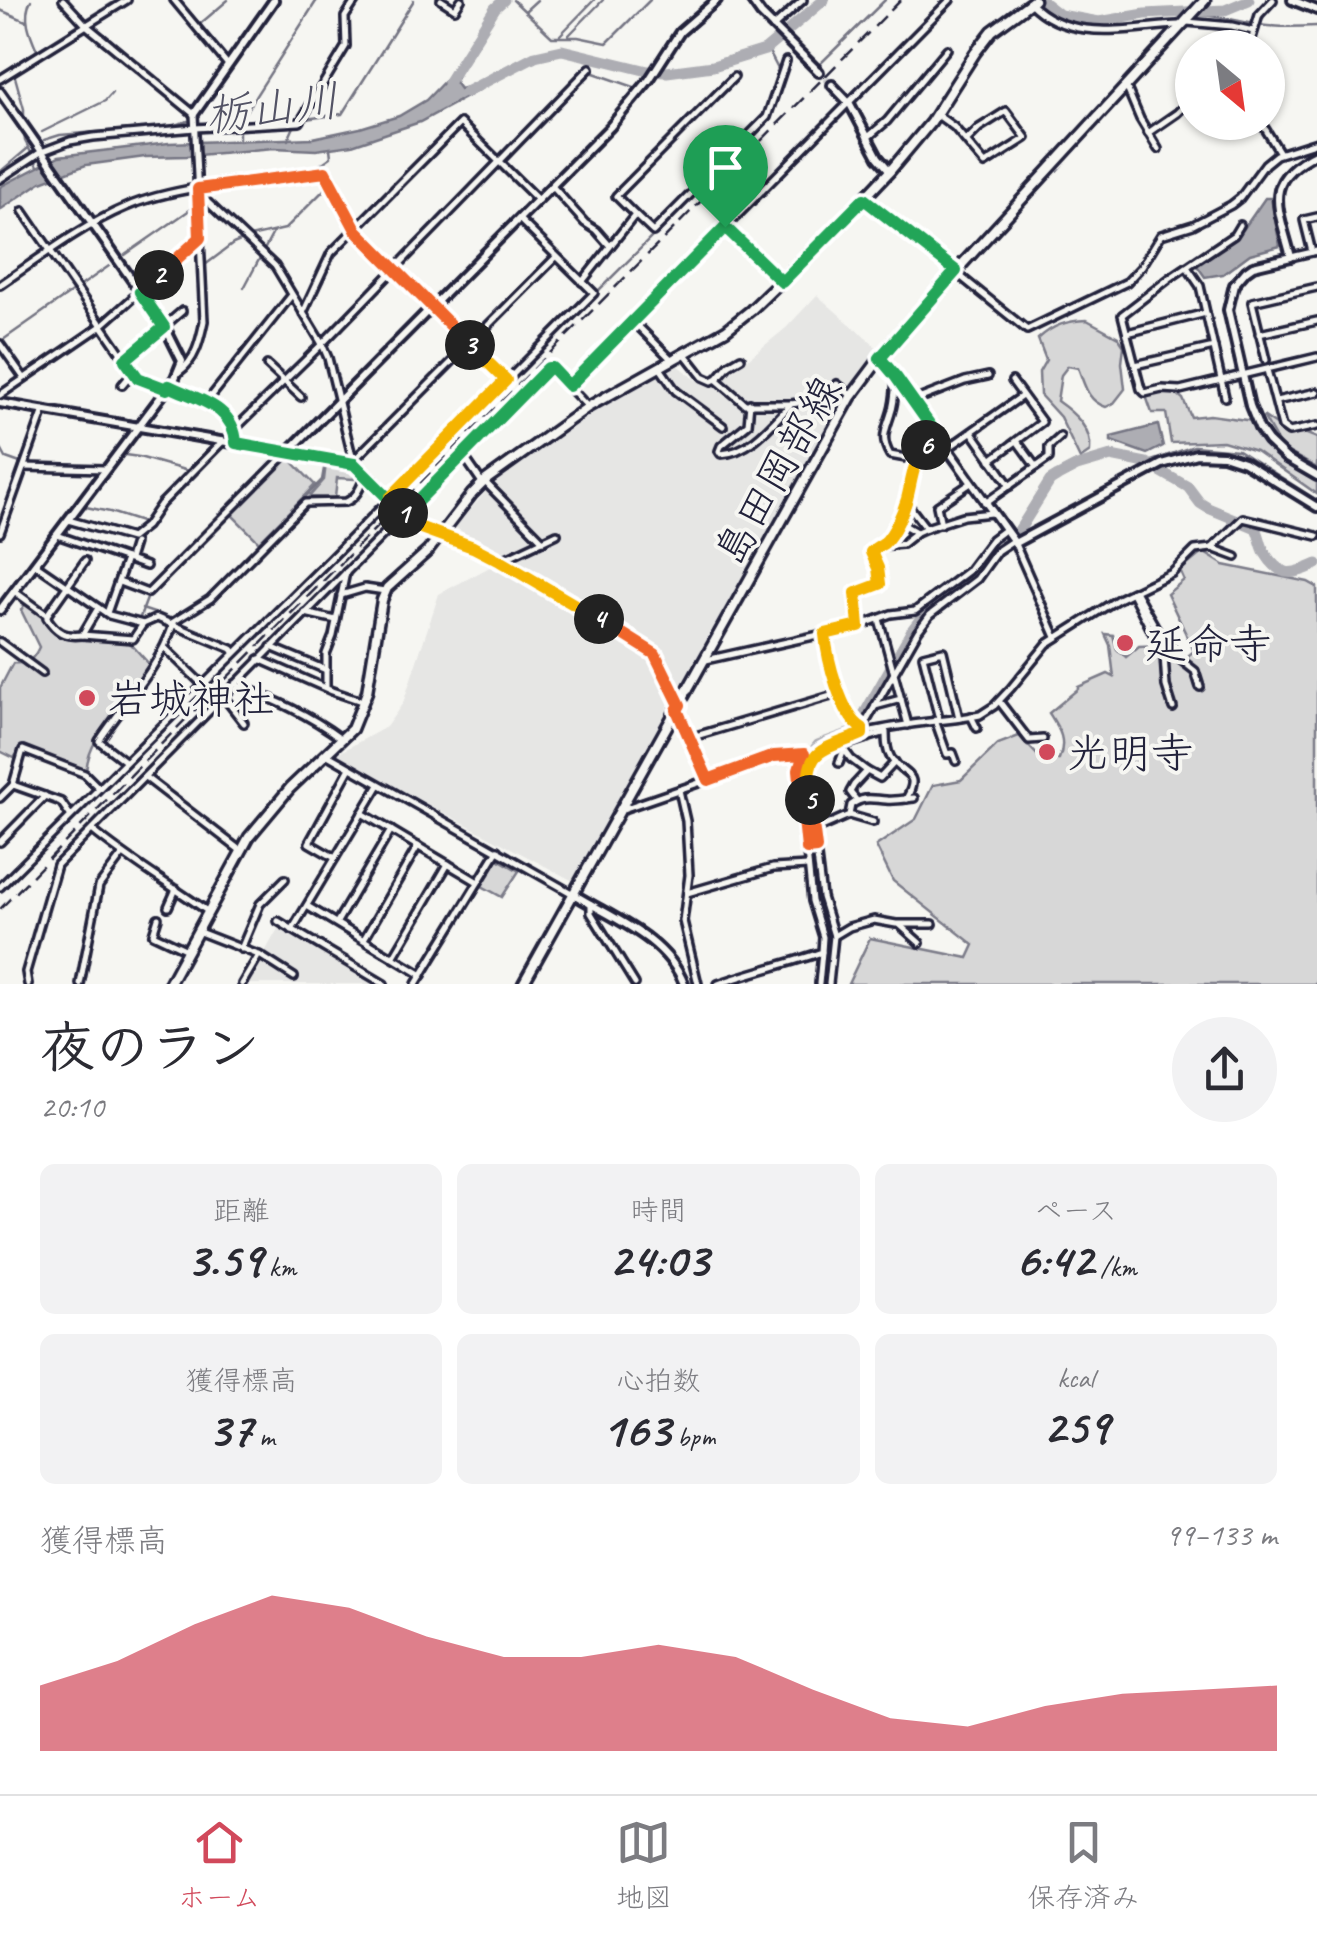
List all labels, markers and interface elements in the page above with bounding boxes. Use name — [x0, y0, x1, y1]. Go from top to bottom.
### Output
north arrow — [1175, 30, 1285, 140]
map controls — [1175, 30, 1285, 140]
water label: 栃山川 — [202, 72, 343, 145]
pin — [683, 125, 768, 228]
icon: arrive — [698, 140, 753, 195]
pin: 2 — [134, 250, 184, 300]
text: 2 — [153, 257, 165, 292]
pin: 3 — [445, 320, 495, 370]
text: 3 — [464, 327, 476, 362]
street label: 島田岡部線 — [703, 367, 854, 575]
pin: 6 — [901, 420, 951, 470]
text: 6 — [919, 427, 933, 462]
pin: 1 — [378, 488, 428, 538]
text: 1 — [397, 495, 409, 530]
pin: 4 — [574, 594, 624, 644]
text: 4 — [593, 601, 605, 636]
place label: 延命寺 — [1145, 618, 1271, 671]
marker: 延命寺 — [1114, 632, 1136, 654]
place label: 岩城神社 — [107, 673, 275, 726]
marker: 岩城神社 — [76, 687, 98, 709]
place label: 光明寺 — [1067, 727, 1193, 780]
marker: 光明寺 — [1036, 741, 1058, 763]
pin: 5 — [785, 775, 835, 825]
text: 5 — [804, 782, 816, 817]
text: 夜のラン — [40, 1013, 260, 1083]
button: share — [1172, 1017, 1277, 1122]
text: 20:10 — [40, 1086, 104, 1127]
text: 距離 — [213, 1193, 269, 1228]
text: 時間 — [630, 1193, 687, 1228]
text: ペース — [1035, 1193, 1117, 1228]
text: 3.59 — [186, 1228, 262, 1291]
text: 24:03 — [609, 1228, 708, 1291]
text: 6:42 — [1015, 1228, 1093, 1291]
text: km — [262, 1249, 296, 1284]
text: /km — [1093, 1249, 1137, 1284]
text: kcal — [1057, 1360, 1094, 1395]
text: 獲得標高 — [185, 1363, 297, 1398]
text: 心拍数 — [616, 1363, 701, 1398]
text: 259 — [1043, 1395, 1109, 1458]
text: 37 — [208, 1398, 252, 1461]
text: 163 — [602, 1398, 670, 1461]
text: m — [252, 1419, 275, 1454]
text: bpm — [670, 1419, 715, 1454]
text: 99–133 m — [1165, 1514, 1277, 1555]
text: 獲得標高 — [40, 1520, 168, 1561]
tab: ホーム — [178, 1815, 261, 1915]
tab: 地図 — [616, 1815, 672, 1915]
tab: 保存済み — [1027, 1815, 1139, 1915]

